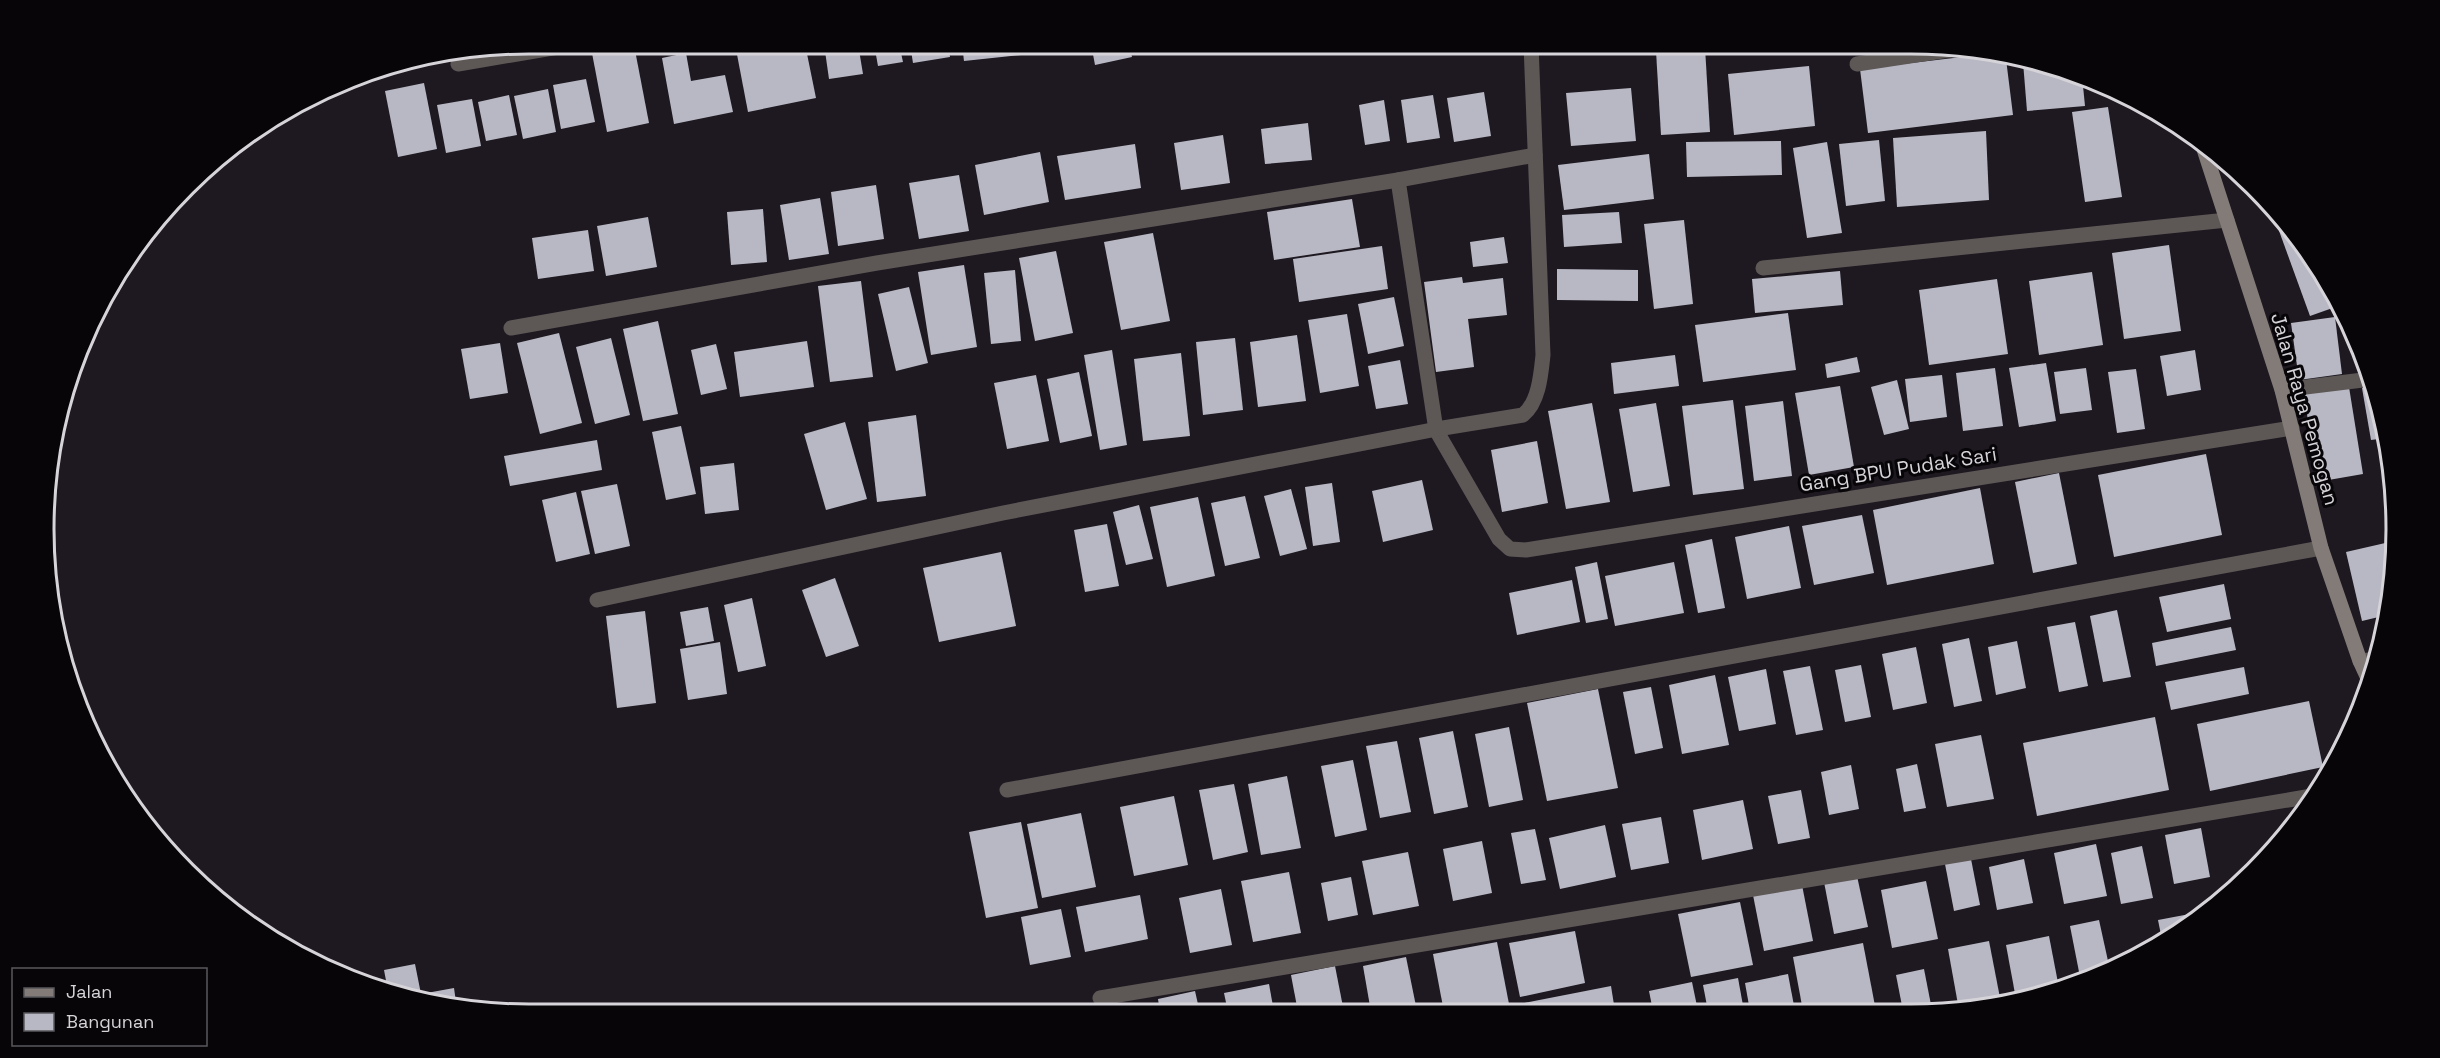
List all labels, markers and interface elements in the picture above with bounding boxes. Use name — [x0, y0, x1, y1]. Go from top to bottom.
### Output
street label: Jalan Raya Pemogan — [2265, 310, 2345, 508]
street label: Gang BPU Pudak Sari — [1798, 441, 1998, 497]
legend — [12, 968, 207, 1046]
text: Jalan — [66, 980, 112, 1003]
text: Bangunan — [66, 1010, 154, 1033]

